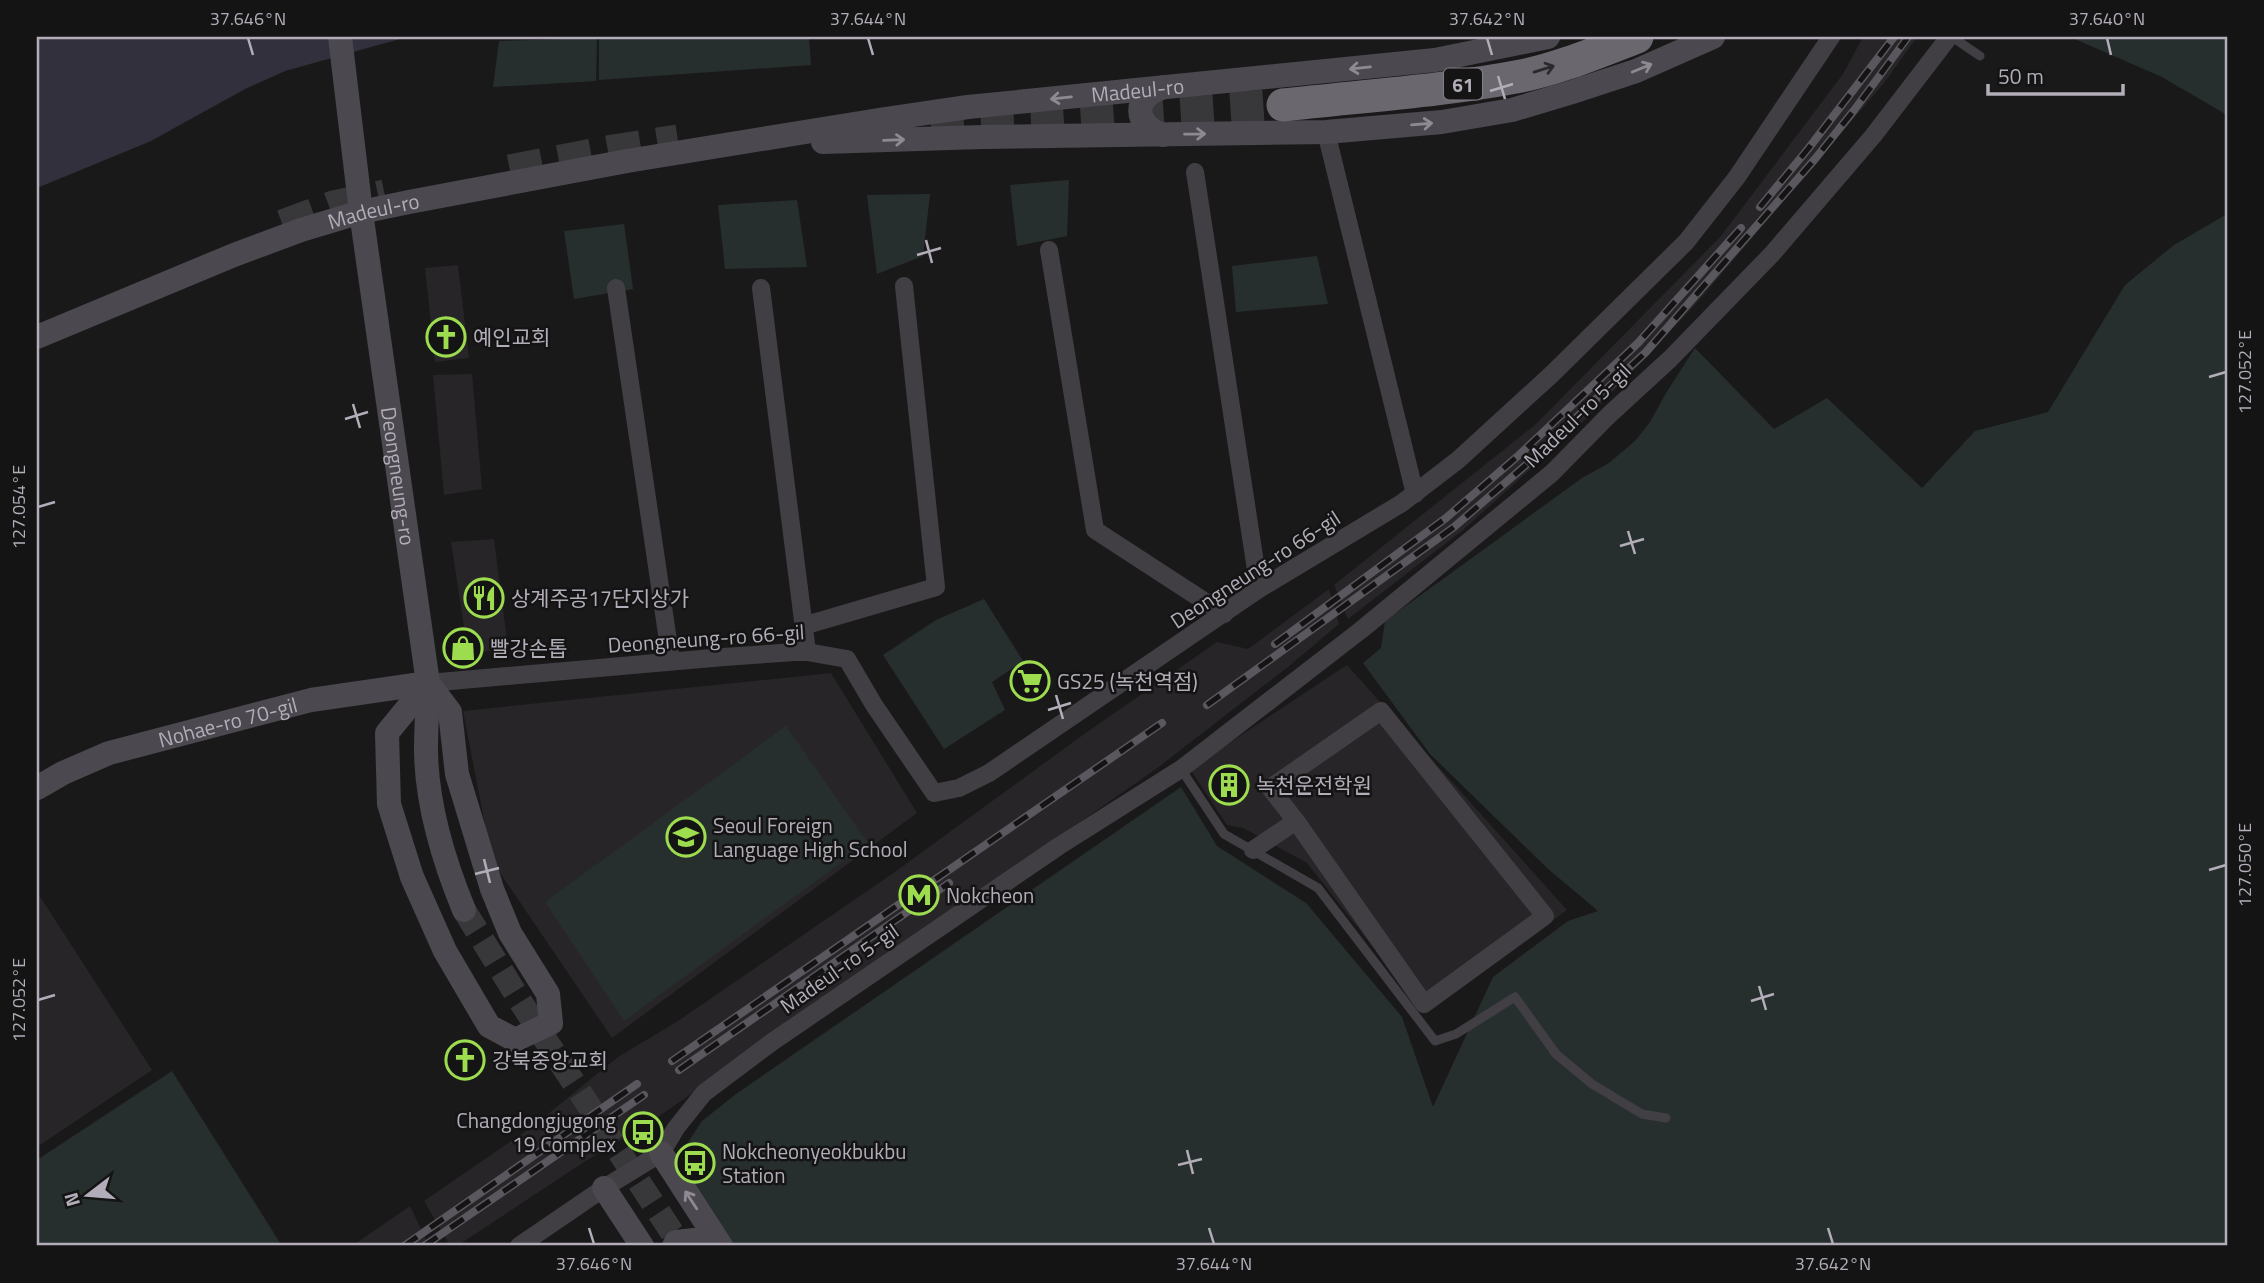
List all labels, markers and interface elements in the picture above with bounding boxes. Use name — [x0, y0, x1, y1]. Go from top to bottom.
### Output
text: 37.646°N — [210, 5, 286, 32]
text: 37.644°N — [830, 5, 906, 32]
text: 37.642°N — [1449, 5, 1525, 32]
text: 37.640°N — [2069, 5, 2145, 32]
scale bar — [1988, 52, 2122, 96]
one-way arrow — [1630, 60, 1652, 73]
text: 50 m — [1998, 60, 2044, 92]
one-way arrow — [1349, 62, 1372, 75]
one-way arrow — [1533, 62, 1555, 75]
road number: 61 — [1444, 68, 1482, 100]
street label: Madeul-ro — [1089, 69, 1185, 111]
one-way arrow — [1050, 91, 1072, 104]
one-way arrow — [1410, 117, 1433, 130]
one-way arrow — [1183, 128, 1206, 141]
one-way arrow — [882, 133, 905, 146]
street label: Madeul-ro — [324, 184, 422, 237]
church icon: 예인교회 — [425, 316, 467, 358]
place label: 예인교회 — [473, 321, 550, 353]
text: 127.052°E — [2231, 330, 2258, 414]
street label: Madeul-ro 5-gil — [1516, 355, 1638, 475]
street label: Deongneung-ro — [373, 405, 424, 547]
text: 127.054°E — [5, 465, 32, 549]
street label: Deongneung-ro 66-gil — [1164, 502, 1346, 636]
restaurant icon: 상계주공17단지상가 — [463, 577, 505, 619]
place label: 상계주공17단지상가 — [511, 582, 689, 614]
street label: Deongneung-ro 66-gil — [607, 615, 805, 661]
shop icon: 빨강손톱 — [442, 627, 484, 669]
place label: 빨강손톱 — [490, 632, 567, 664]
supermarket icon: GS25 (녹천역점) — [1009, 660, 1051, 702]
place label: GS25 (녹천역점) — [1057, 665, 1198, 697]
street label: Nohae-ro 70-gil — [155, 688, 301, 755]
building icon: 녹천운전학원 — [1208, 764, 1250, 806]
place label: 녹천운전학원 — [1256, 769, 1372, 801]
place label: Seoul Foreign Language High School — [713, 809, 908, 865]
school or university icon: Seoul Foreign Language High School — [665, 816, 707, 858]
text: 127.050°E — [2231, 823, 2258, 907]
metro station icon: Nokcheon — [898, 874, 940, 916]
place label: Nokcheon — [946, 879, 1034, 911]
street label: Madeul-ro 5-gil — [773, 915, 905, 1021]
text: 127.052°E — [5, 958, 32, 1042]
church icon: 강북중앙교회 — [444, 1039, 486, 1081]
place label: 강북중앙교회 — [492, 1044, 608, 1076]
place label: Changdongjugong 19 Complex — [456, 1104, 616, 1160]
bus stop icon: Changdongjugong 19 Complex — [622, 1111, 664, 1153]
place label: Nokcheonyeokbukbu Station — [722, 1135, 906, 1191]
bus stop icon: Nokcheonyeokbukbu Station — [674, 1142, 716, 1184]
north arrow — [52, 1160, 122, 1230]
text: N — [55, 1189, 87, 1210]
one-way arrow — [684, 1191, 698, 1210]
text: 37.646°N — [556, 1250, 632, 1277]
text: 37.644°N — [1176, 1250, 1252, 1277]
text: 37.642°N — [1795, 1250, 1871, 1277]

